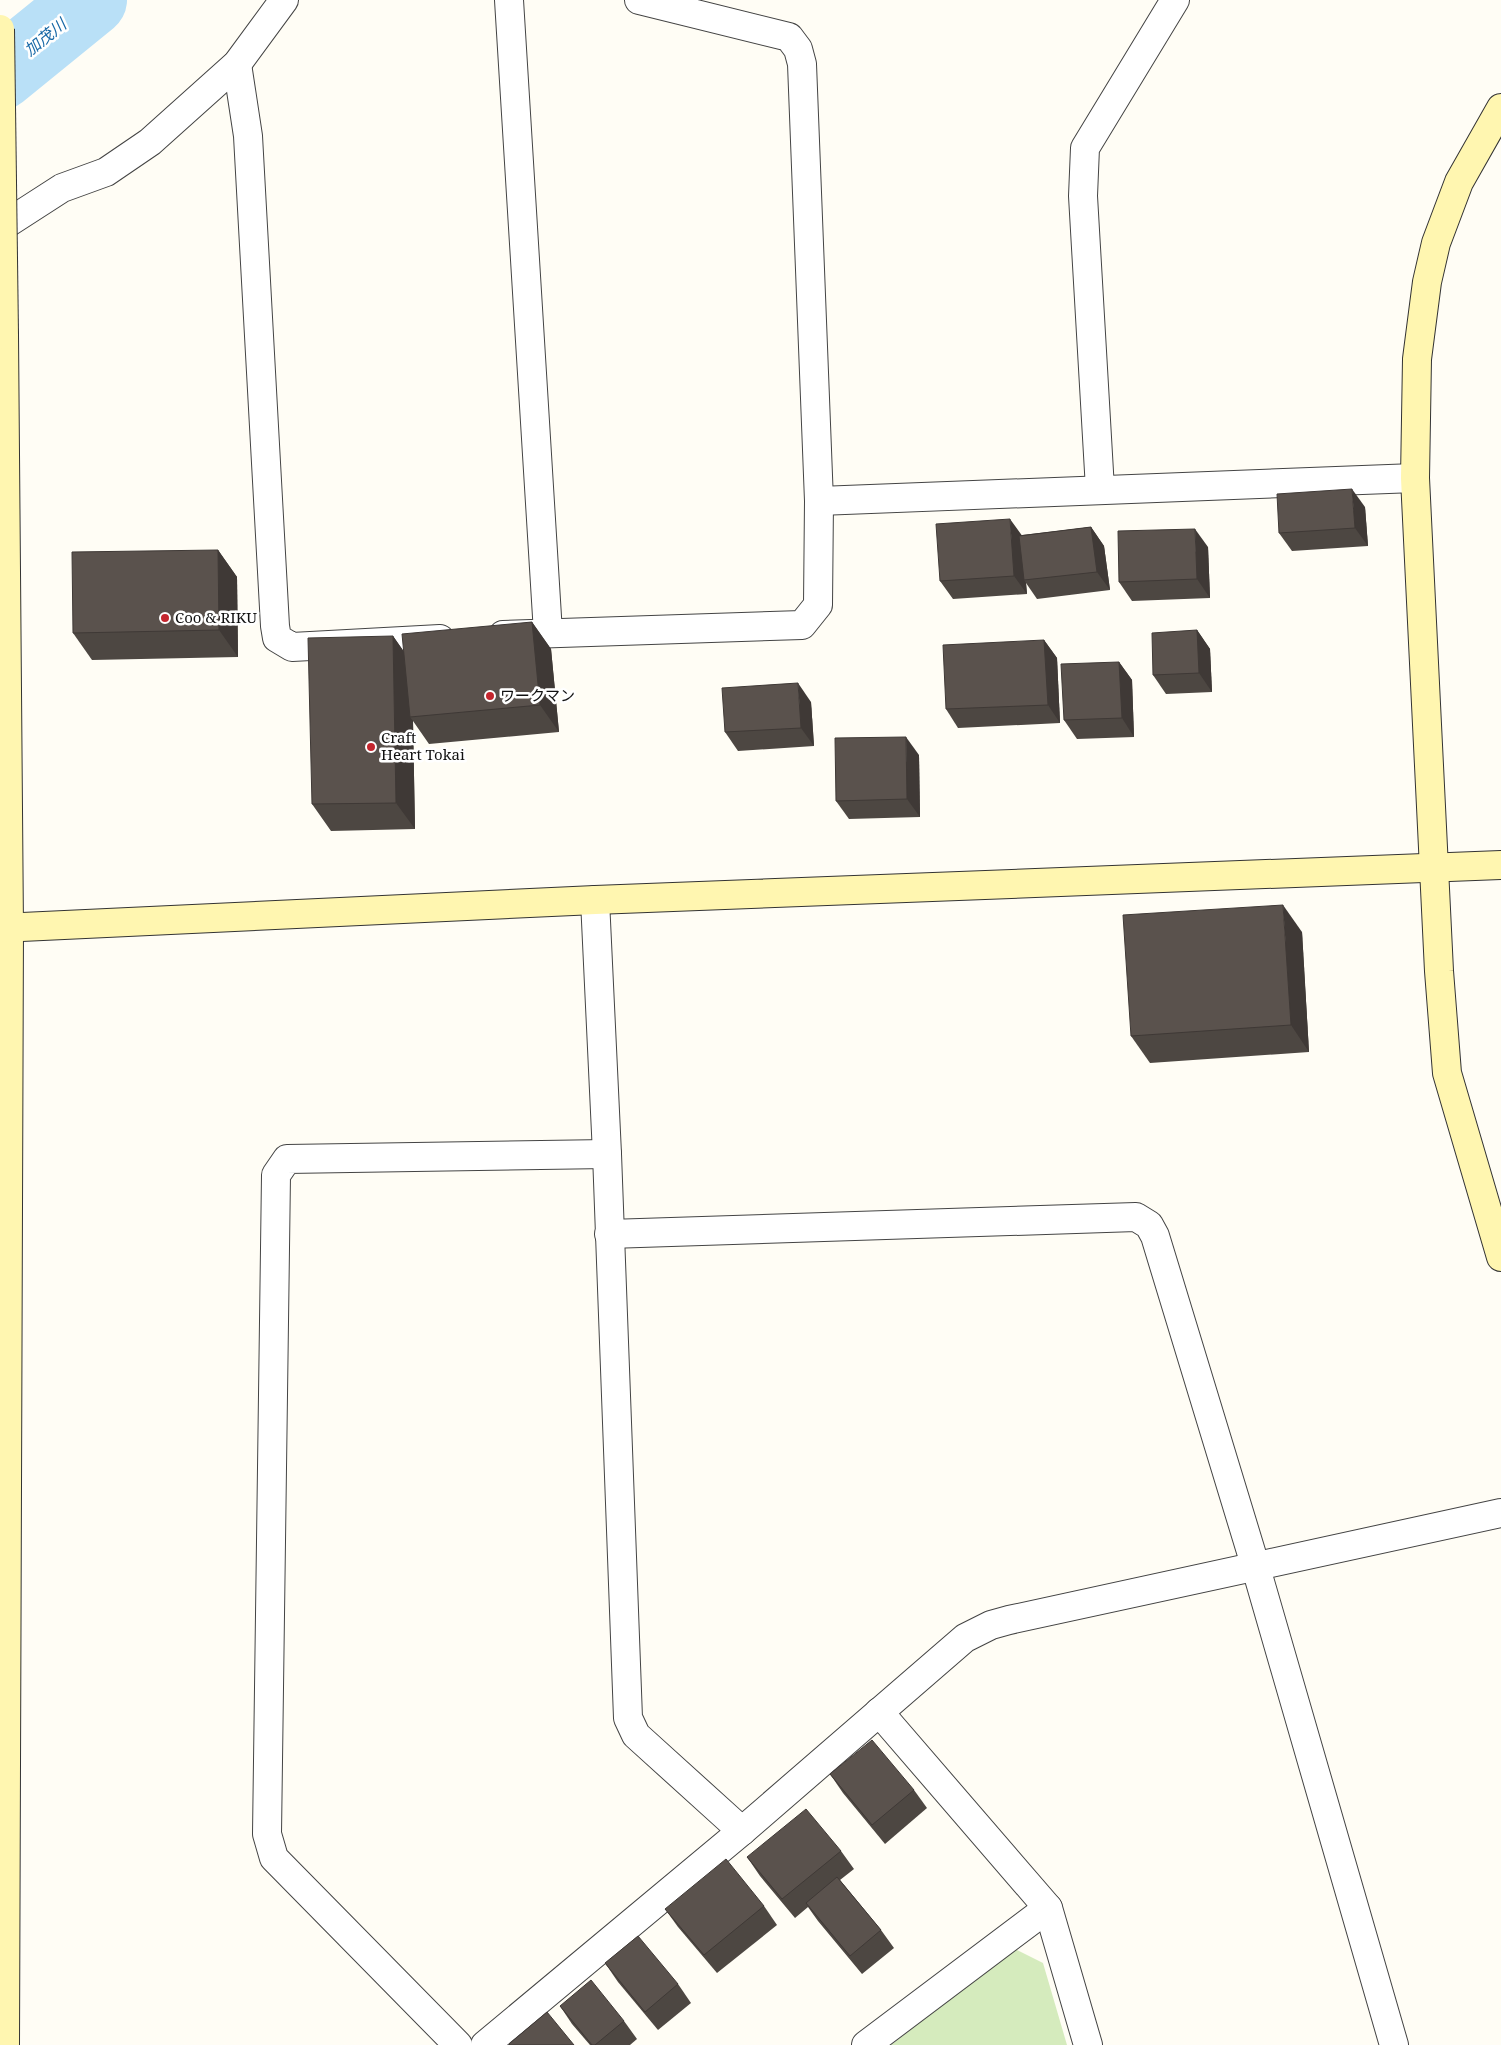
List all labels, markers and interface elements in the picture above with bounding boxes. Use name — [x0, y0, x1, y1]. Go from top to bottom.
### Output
water label: 加茂川 — [19, 12, 72, 61]
place label: Coo & RIKU — [175, 607, 257, 627]
marker: Coo & RIKU — [159, 612, 171, 624]
place label: ワークマン — [500, 685, 575, 705]
marker: ワークマン — [484, 690, 496, 702]
place label: Craft Heart Tokai — [381, 727, 465, 764]
marker: Craft Heart Tokai — [365, 741, 377, 753]

